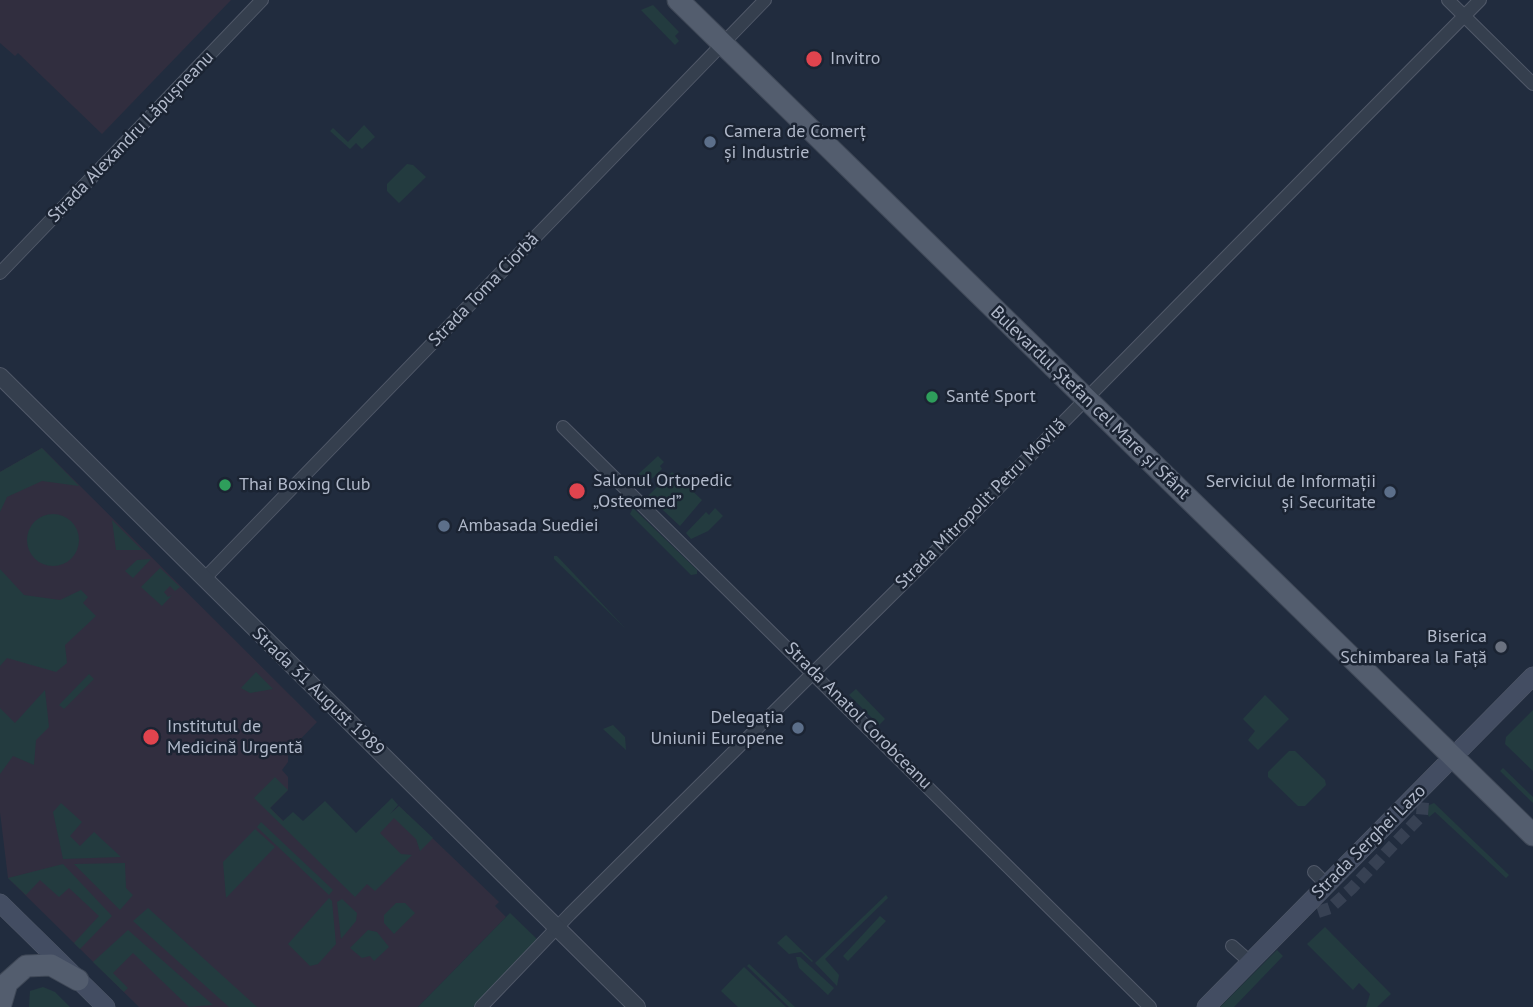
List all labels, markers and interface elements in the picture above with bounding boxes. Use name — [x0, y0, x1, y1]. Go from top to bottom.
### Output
street label: Strada Alexandru Lăpușneanu — [43, 47, 219, 227]
place label: Invitro — [830, 48, 880, 70]
marker: Invitro — [804, 49, 824, 69]
place label: Camera de Comerț și Industrie — [724, 121, 866, 164]
marker: Camera de Comerț și Industrie — [702, 134, 718, 150]
street label: Strada Toma Ciorbă — [424, 229, 544, 351]
street label: Bulevardul Ștefan cel Mare și Sfânt — [986, 302, 1194, 504]
place label: Santé Sport — [946, 386, 1036, 408]
marker: Santé Sport — [924, 389, 940, 405]
street label: Strada Mitropolit Petru Movilă — [891, 414, 1071, 594]
place label: Salonul Ortopedic „Osteomed” — [593, 470, 732, 512]
place label: Serviciul de Informații și Securitate — [1206, 471, 1376, 514]
place label: Thai Boxing Club — [239, 474, 370, 496]
marker: Thai Boxing Club — [217, 477, 233, 493]
marker: Salonul Ortopedic „Osteomed” — [567, 481, 587, 501]
marker: Serviciul de Informații și Securitate — [1382, 484, 1398, 500]
place label: Ambasada Suediei — [458, 515, 599, 537]
marker: Ambasada Suediei — [436, 518, 452, 534]
street label: Strada 31 August 1989 — [247, 623, 389, 761]
place label: Biserica Schimbarea la Față — [1340, 626, 1487, 668]
street label: Strada Anatol Corobceanu — [780, 638, 936, 794]
marker: Biserica Schimbarea la Față — [1493, 639, 1509, 655]
place label: Delegația Uniunii Europene — [651, 707, 784, 750]
place label: Institutul de Medicină Urgentă — [167, 716, 303, 758]
marker: Delegația Uniunii Europene — [790, 720, 806, 736]
marker: Institutul de Medicină Urgentă — [141, 727, 161, 747]
street label: Strada Serghei Lazo — [1307, 780, 1431, 904]

